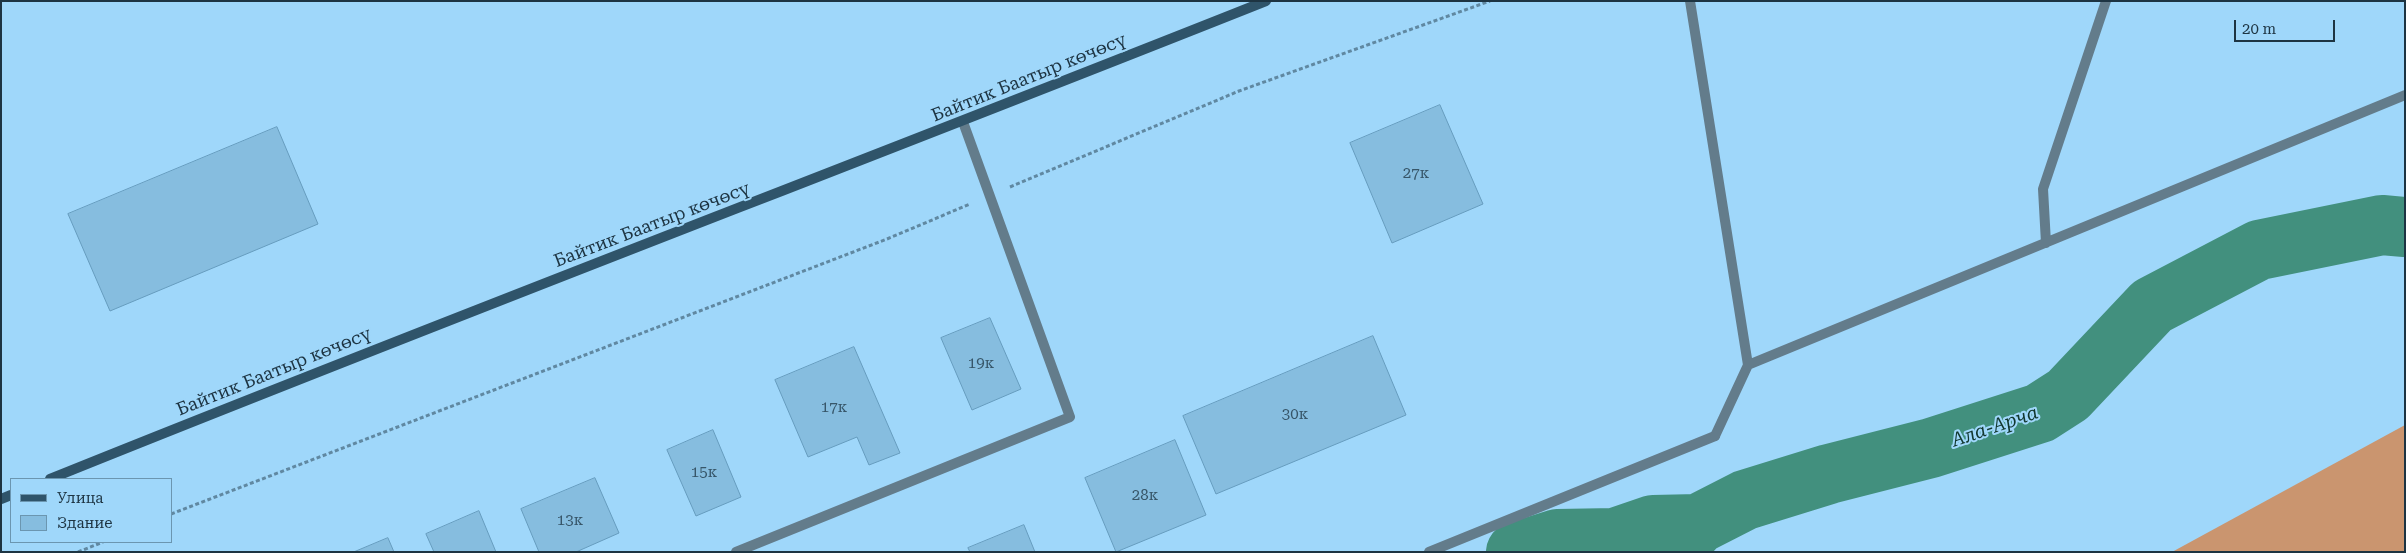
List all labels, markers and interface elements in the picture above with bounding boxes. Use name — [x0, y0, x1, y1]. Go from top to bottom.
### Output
scale bar — [2236, 10, 2337, 42]
text: 20 m — [2242, 20, 2276, 38]
street label: Байтик Баатыр көчөсү — [929, 29, 1129, 127]
house number: 27к — [1403, 165, 1429, 183]
street label: Байтик Баатыр көчөсү — [551, 178, 753, 272]
street label: Байтик Баатыр көчөсү — [174, 323, 374, 421]
house number: 19к — [968, 355, 994, 373]
house number: 17к — [821, 399, 847, 417]
water label: Ала-Арча — [1949, 402, 2041, 452]
house number: 30к — [1282, 406, 1308, 424]
house number: 15к — [691, 464, 717, 482]
legend — [10, 478, 172, 543]
house number: 28к — [1132, 487, 1158, 505]
text: Улица — [57, 489, 103, 507]
house number: 13к — [557, 512, 583, 530]
text: Здание — [57, 514, 113, 532]

